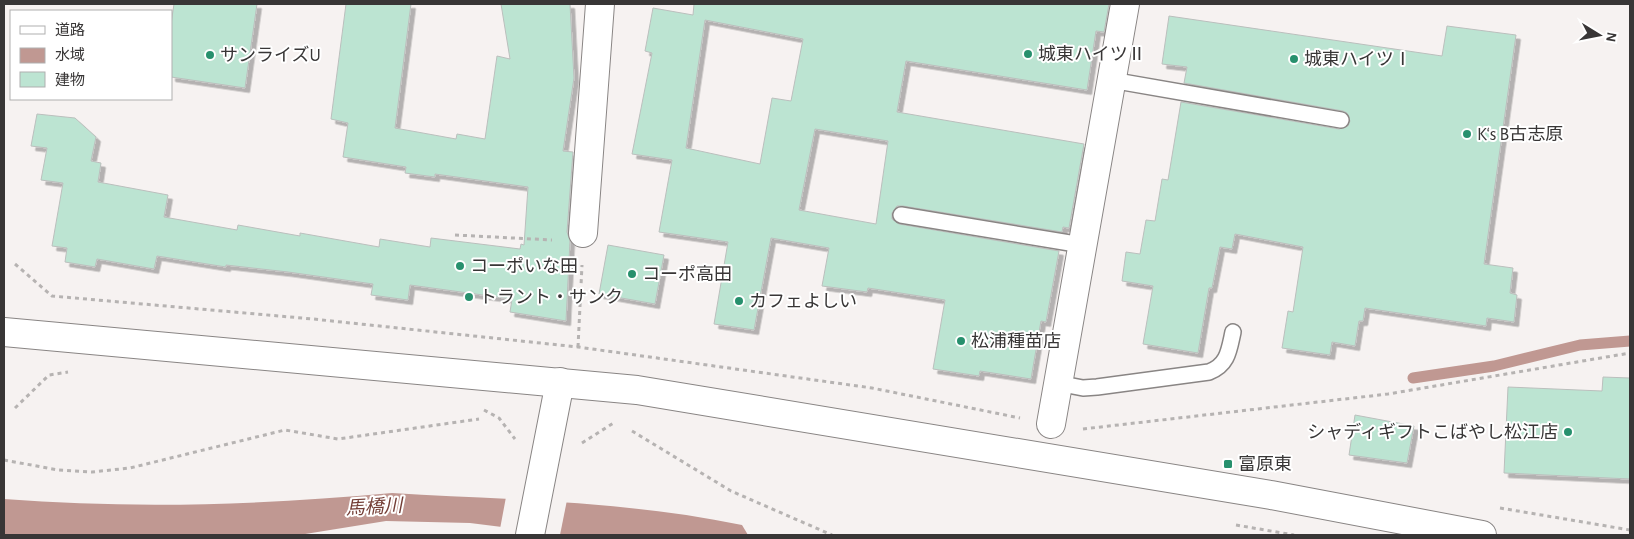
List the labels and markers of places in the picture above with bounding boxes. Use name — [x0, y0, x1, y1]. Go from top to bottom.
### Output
place label: サンライズU — [220, 45, 321, 65]
place label: 城東ハイツⅡ — [1038, 45, 1146, 64]
marker: 城東ハイツⅡ — [1022, 48, 1034, 60]
marker: サンライズU — [204, 49, 216, 61]
place label: 城東ハイツⅠ — [1304, 50, 1412, 69]
marker: 城東ハイツⅠ — [1288, 53, 1300, 65]
place label: K‘s B古志原 — [1477, 125, 1563, 144]
marker: K‘s B古志原 — [1461, 128, 1473, 140]
place label: コーポいな田 — [470, 257, 578, 276]
marker: コーポいな田 — [454, 260, 466, 272]
place label: コーポ高田 — [642, 265, 732, 284]
marker: コーポ高田 — [626, 268, 638, 280]
place label: トラント・サンク — [479, 288, 623, 307]
marker: トラント・サンク — [463, 291, 475, 303]
place label: カフェよしい — [749, 292, 857, 311]
marker: カフェよしい — [733, 295, 745, 307]
place label: 松浦種苗店 — [971, 331, 1061, 351]
marker: 松浦種苗店 — [955, 335, 967, 347]
place label: シャディギフトこばやし松江店 — [1307, 422, 1558, 442]
marker: シャディギフトこばやし松江店 — [1562, 426, 1574, 438]
place label: 富原東 — [1238, 455, 1292, 474]
marker: 富原東 — [1222, 458, 1234, 470]

